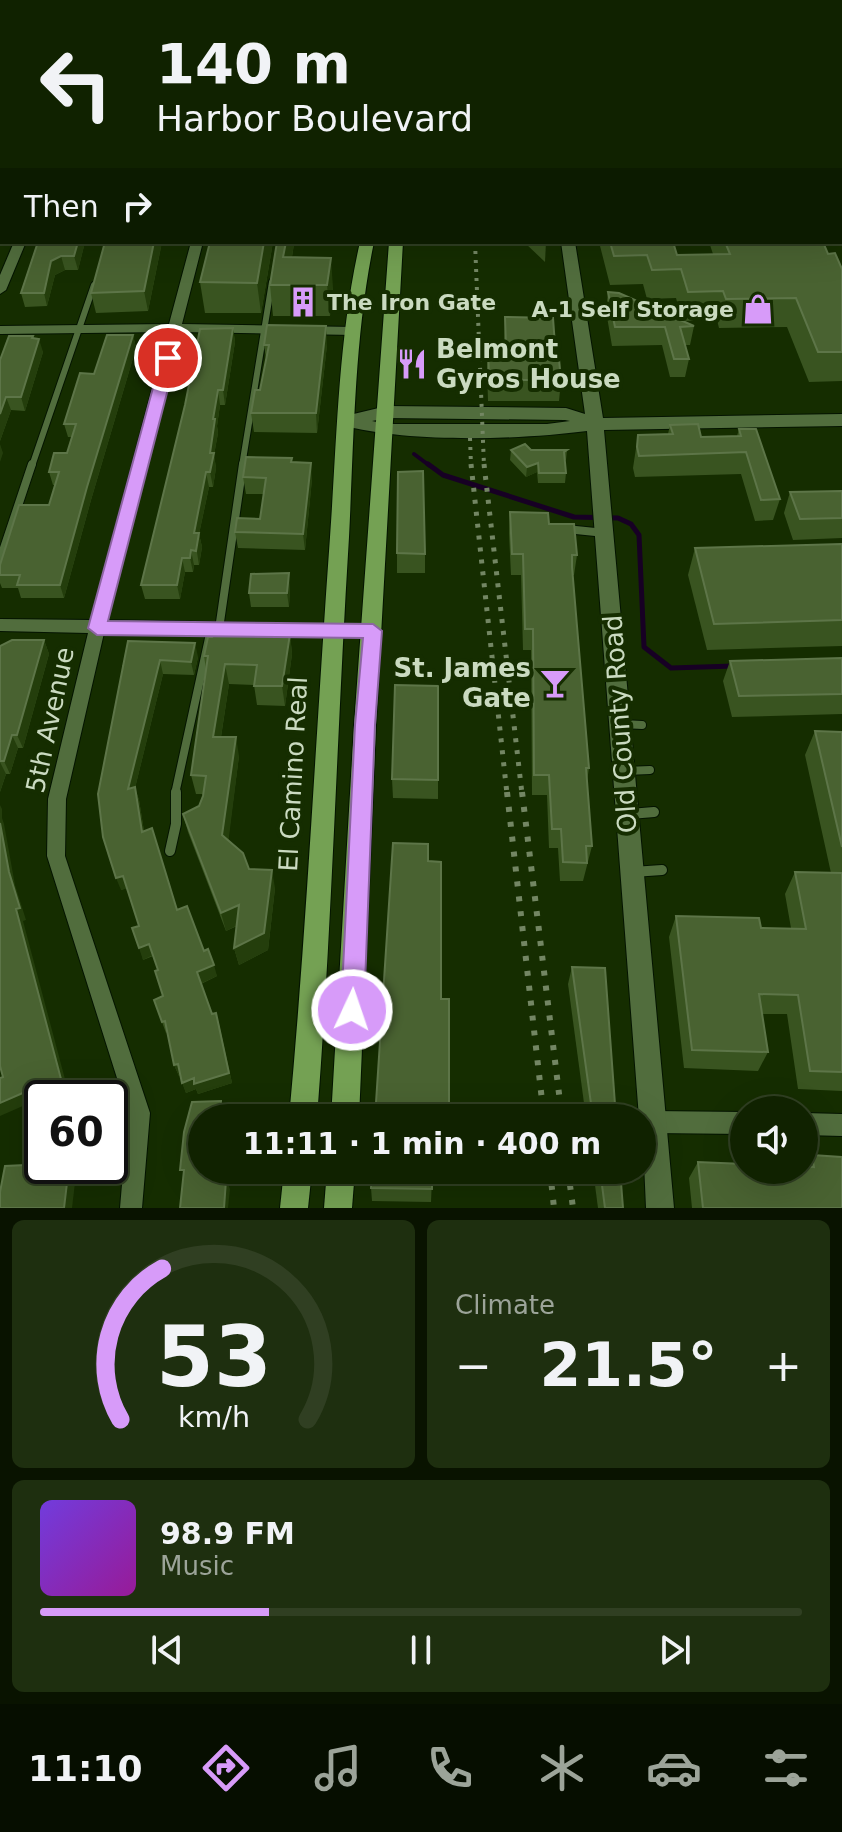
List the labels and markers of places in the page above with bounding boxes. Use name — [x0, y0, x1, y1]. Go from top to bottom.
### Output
building icon: The Iron Gate — [286, 285, 320, 319]
place label: The Iron Gate — [327, 290, 496, 315]
shop icon: A-1 Self Storage — [741, 292, 775, 326]
place label: A-1 Self Storage — [531, 297, 734, 322]
pin — [134, 324, 202, 392]
place label: Belmont Gyros House — [436, 334, 621, 394]
restaurant icon: Belmont Gyros House — [395, 347, 429, 381]
place label: St. James Gate — [393, 653, 531, 713]
bar icon: St. James Gate — [538, 666, 572, 700]

